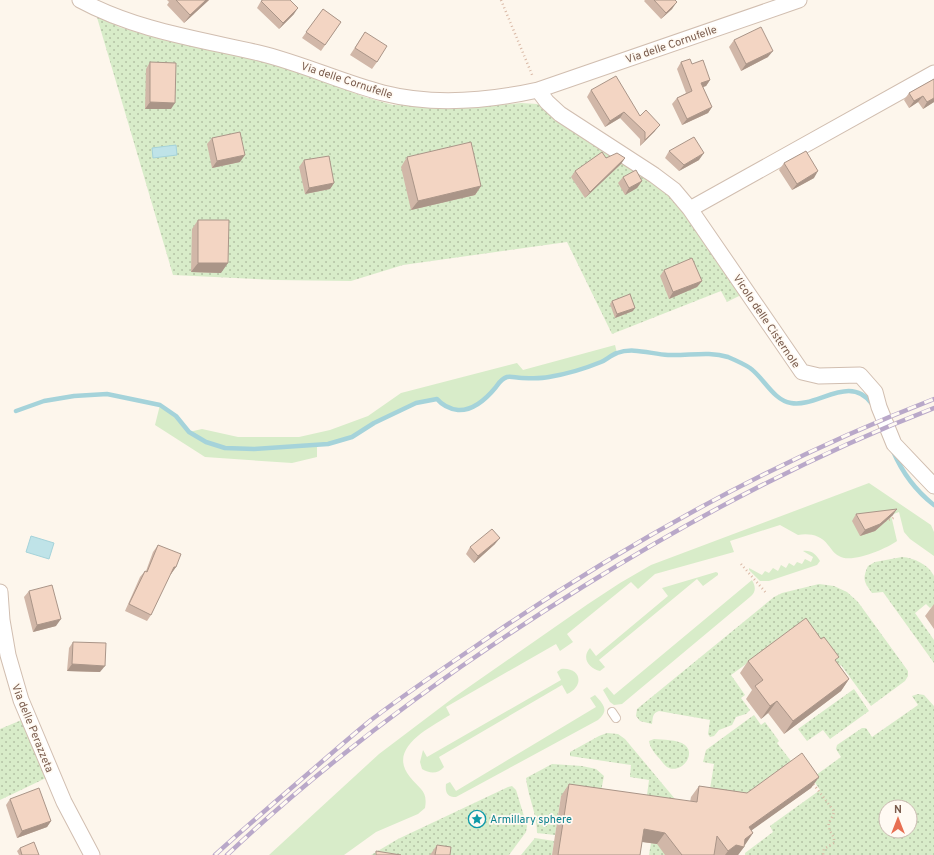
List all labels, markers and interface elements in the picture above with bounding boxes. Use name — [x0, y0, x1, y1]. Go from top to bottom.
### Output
street label: Via delle Cornufelle — [624, 23, 719, 67]
street label: Via delle Cornufelle — [299, 60, 394, 102]
street label: Vicolo delle Cisternole — [730, 272, 803, 371]
street label: Via delle Perazzeta — [8, 682, 56, 775]
north arrow — [878, 799, 918, 839]
text: N — [894, 803, 902, 817]
place icon: Armillary sphere — [467, 809, 487, 829]
place label: Armillary sphere — [490, 813, 572, 827]

